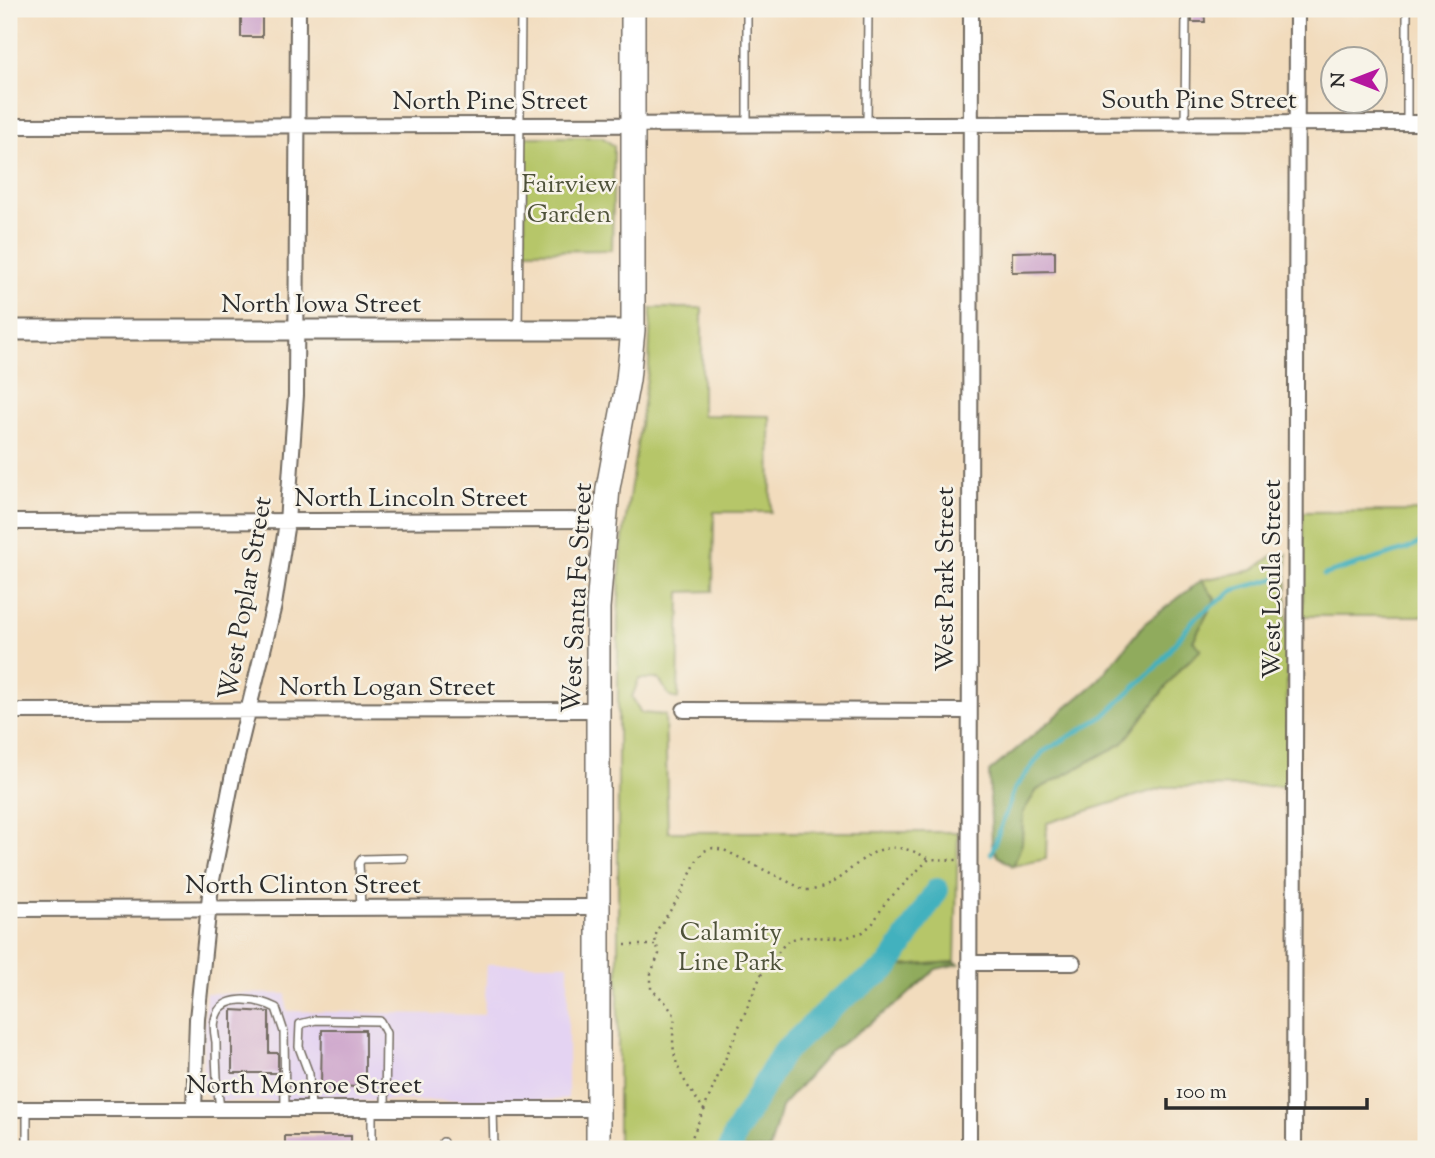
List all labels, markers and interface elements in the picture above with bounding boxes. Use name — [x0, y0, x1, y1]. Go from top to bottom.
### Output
north arrow — [1320, 46, 1390, 116]
text: N — [1326, 72, 1353, 88]
street label: South Pine Street — [1101, 83, 1297, 120]
street label: North Pine Street — [392, 84, 588, 121]
park label: Fairview Garden — [521, 167, 617, 234]
street label: North Iowa Street — [221, 287, 421, 324]
street label: West Loula Street — [1255, 479, 1292, 679]
street label: North Lincoln Street — [294, 481, 528, 518]
street label: West Santa Fe Street — [554, 482, 603, 714]
street label: West Park Street — [928, 486, 965, 672]
street label: West Poplar Street — [210, 494, 283, 703]
street label: North Logan Street — [279, 670, 495, 707]
street label: North Clinton Street — [185, 868, 421, 905]
park label: Calamity Line Park — [678, 915, 784, 982]
scale bar — [1166, 1067, 1367, 1111]
street label: North Monroe Street — [186, 1068, 422, 1105]
text: 100 m — [1176, 1078, 1227, 1108]

